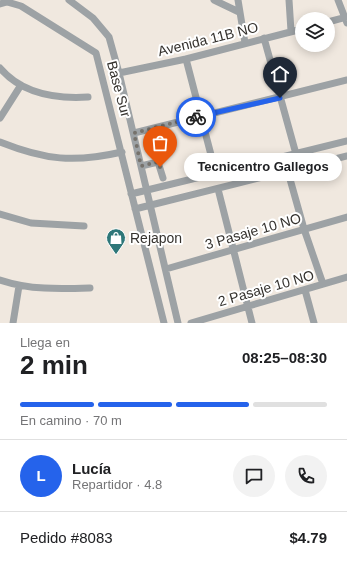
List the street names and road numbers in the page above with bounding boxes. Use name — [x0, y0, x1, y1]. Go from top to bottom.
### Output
street label: Avenida 11B NO — [156, 19, 260, 59]
street label: Base Sur — [104, 59, 134, 119]
street label: 3 Pasaje 10 NO — [203, 210, 303, 252]
street label: 2 Pasaje 10 NO — [216, 267, 316, 309]

